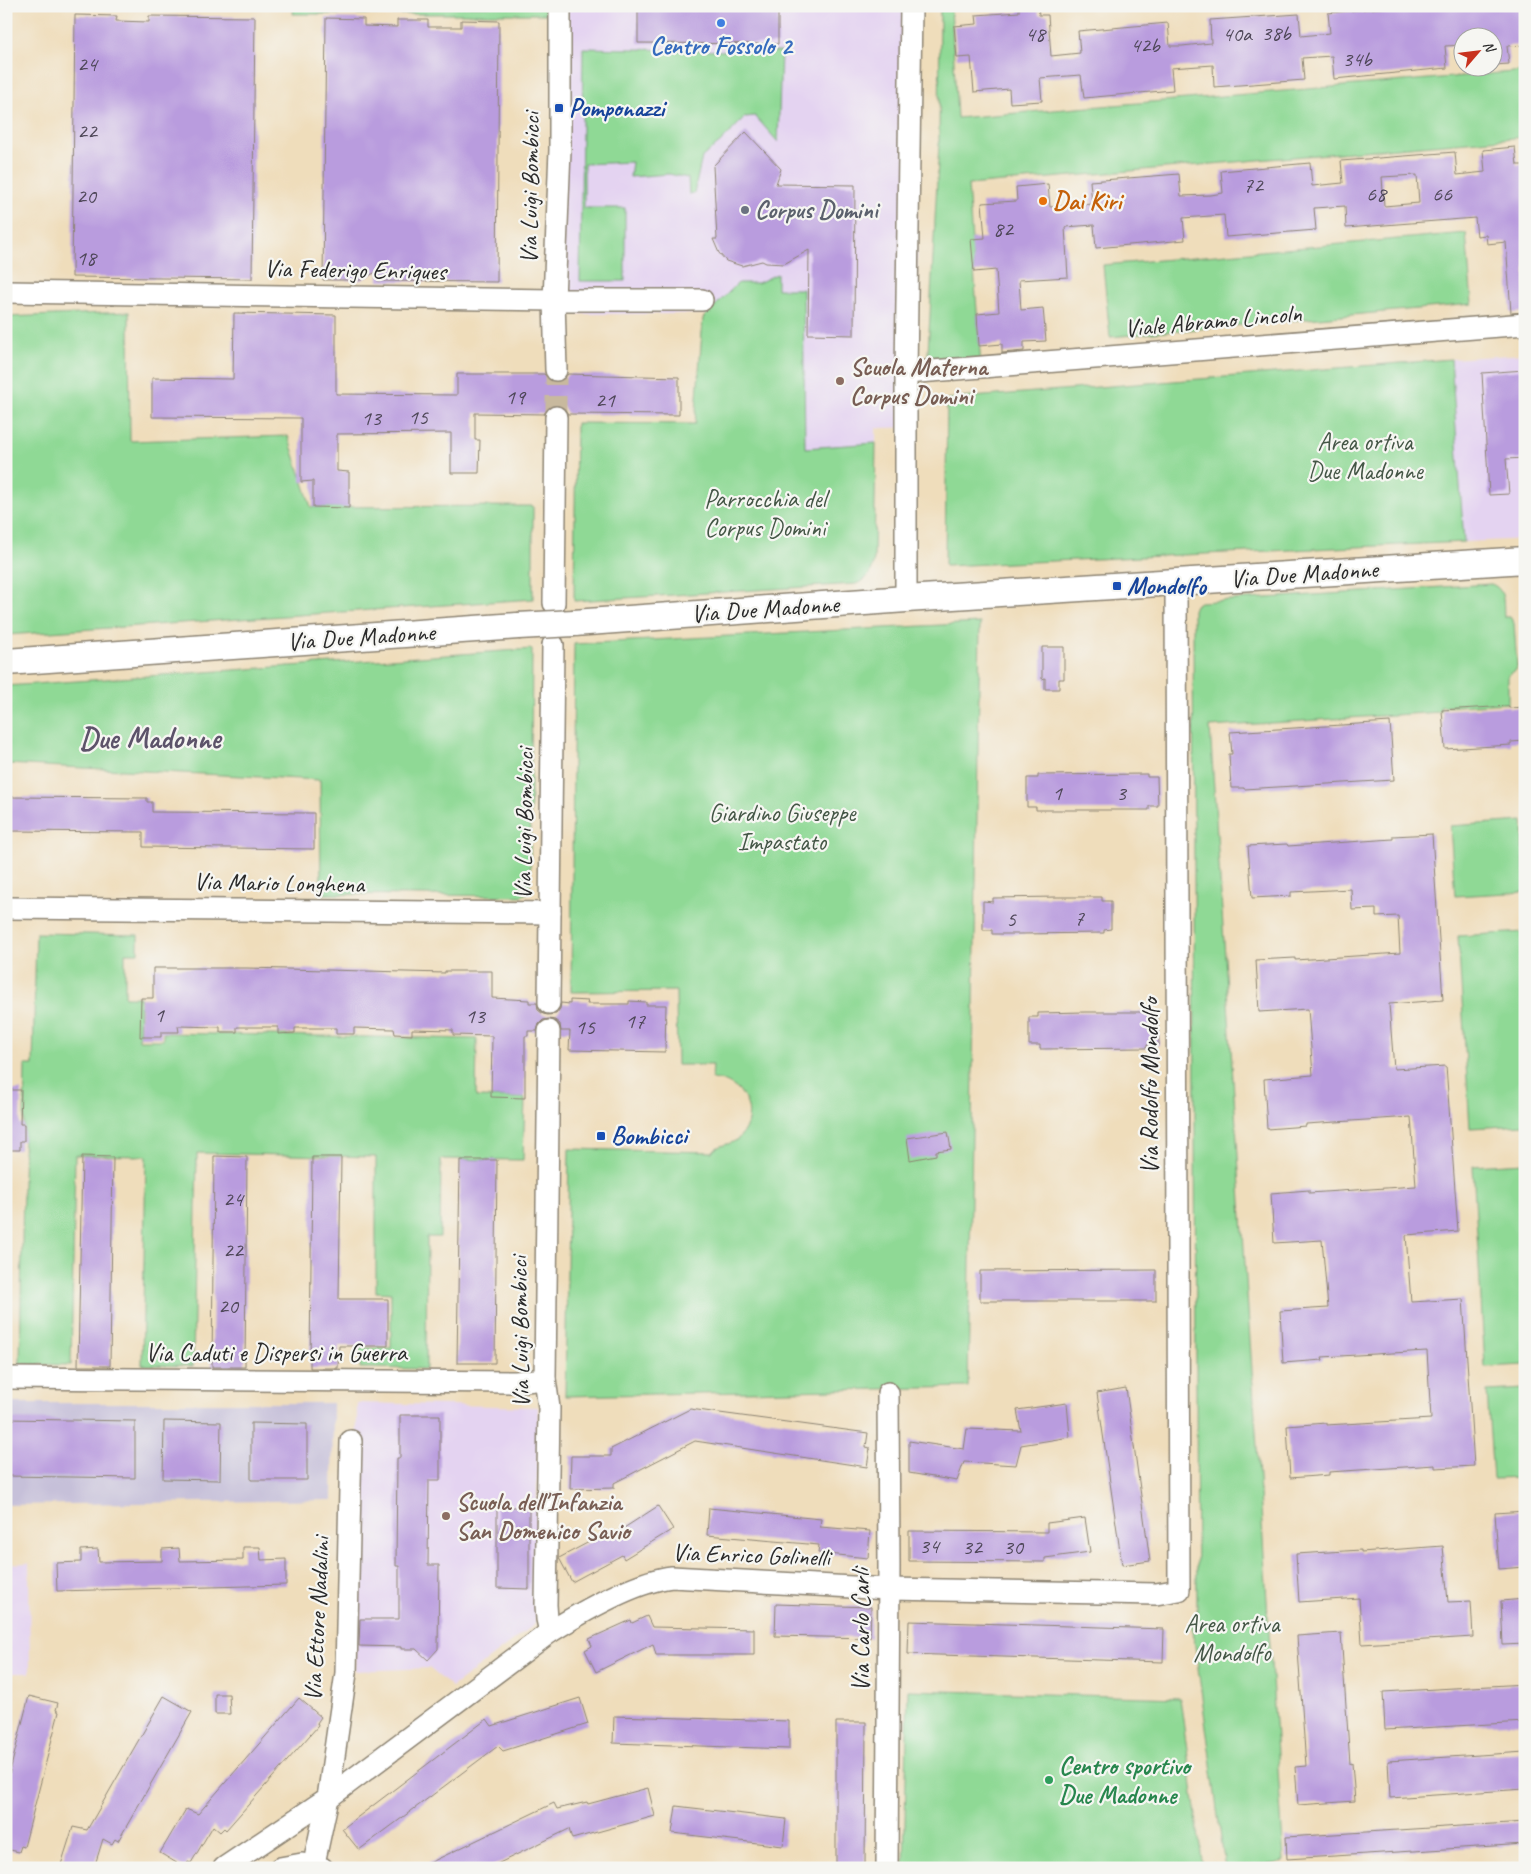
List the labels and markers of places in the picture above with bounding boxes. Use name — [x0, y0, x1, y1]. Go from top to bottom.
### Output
marker: Centro Fossolo 2 — [715, 17, 727, 29]
place label: Centro Fossolo 2 — [650, 30, 794, 62]
place label: Pomponazzi — [569, 92, 667, 124]
marker: Pomponazzi — [553, 102, 565, 114]
place label: Dai Kiri — [1053, 185, 1124, 217]
place label: Corpus Domini — [755, 194, 881, 226]
marker: Dai Kiri — [1037, 195, 1049, 207]
marker: Corpus Domini — [739, 204, 751, 216]
place label: Scuola Materna Corpus Domini — [850, 351, 990, 412]
marker: Scuola Materna Corpus Domini — [834, 375, 846, 387]
place label: Mondolfo — [1127, 570, 1208, 602]
marker: Mondolfo — [1111, 580, 1123, 592]
place label: Bombicci — [611, 1120, 690, 1152]
marker: Bombicci — [595, 1130, 607, 1142]
place label: Scuola dell'Infanzia San Domenico Savio — [456, 1486, 633, 1547]
marker: Scuola dell'Infanzia San Domenico Savio — [440, 1510, 452, 1522]
place label: Centro sportivo Due Madonne — [1059, 1750, 1193, 1811]
marker: Centro sportivo Due Madonne — [1043, 1774, 1055, 1786]

